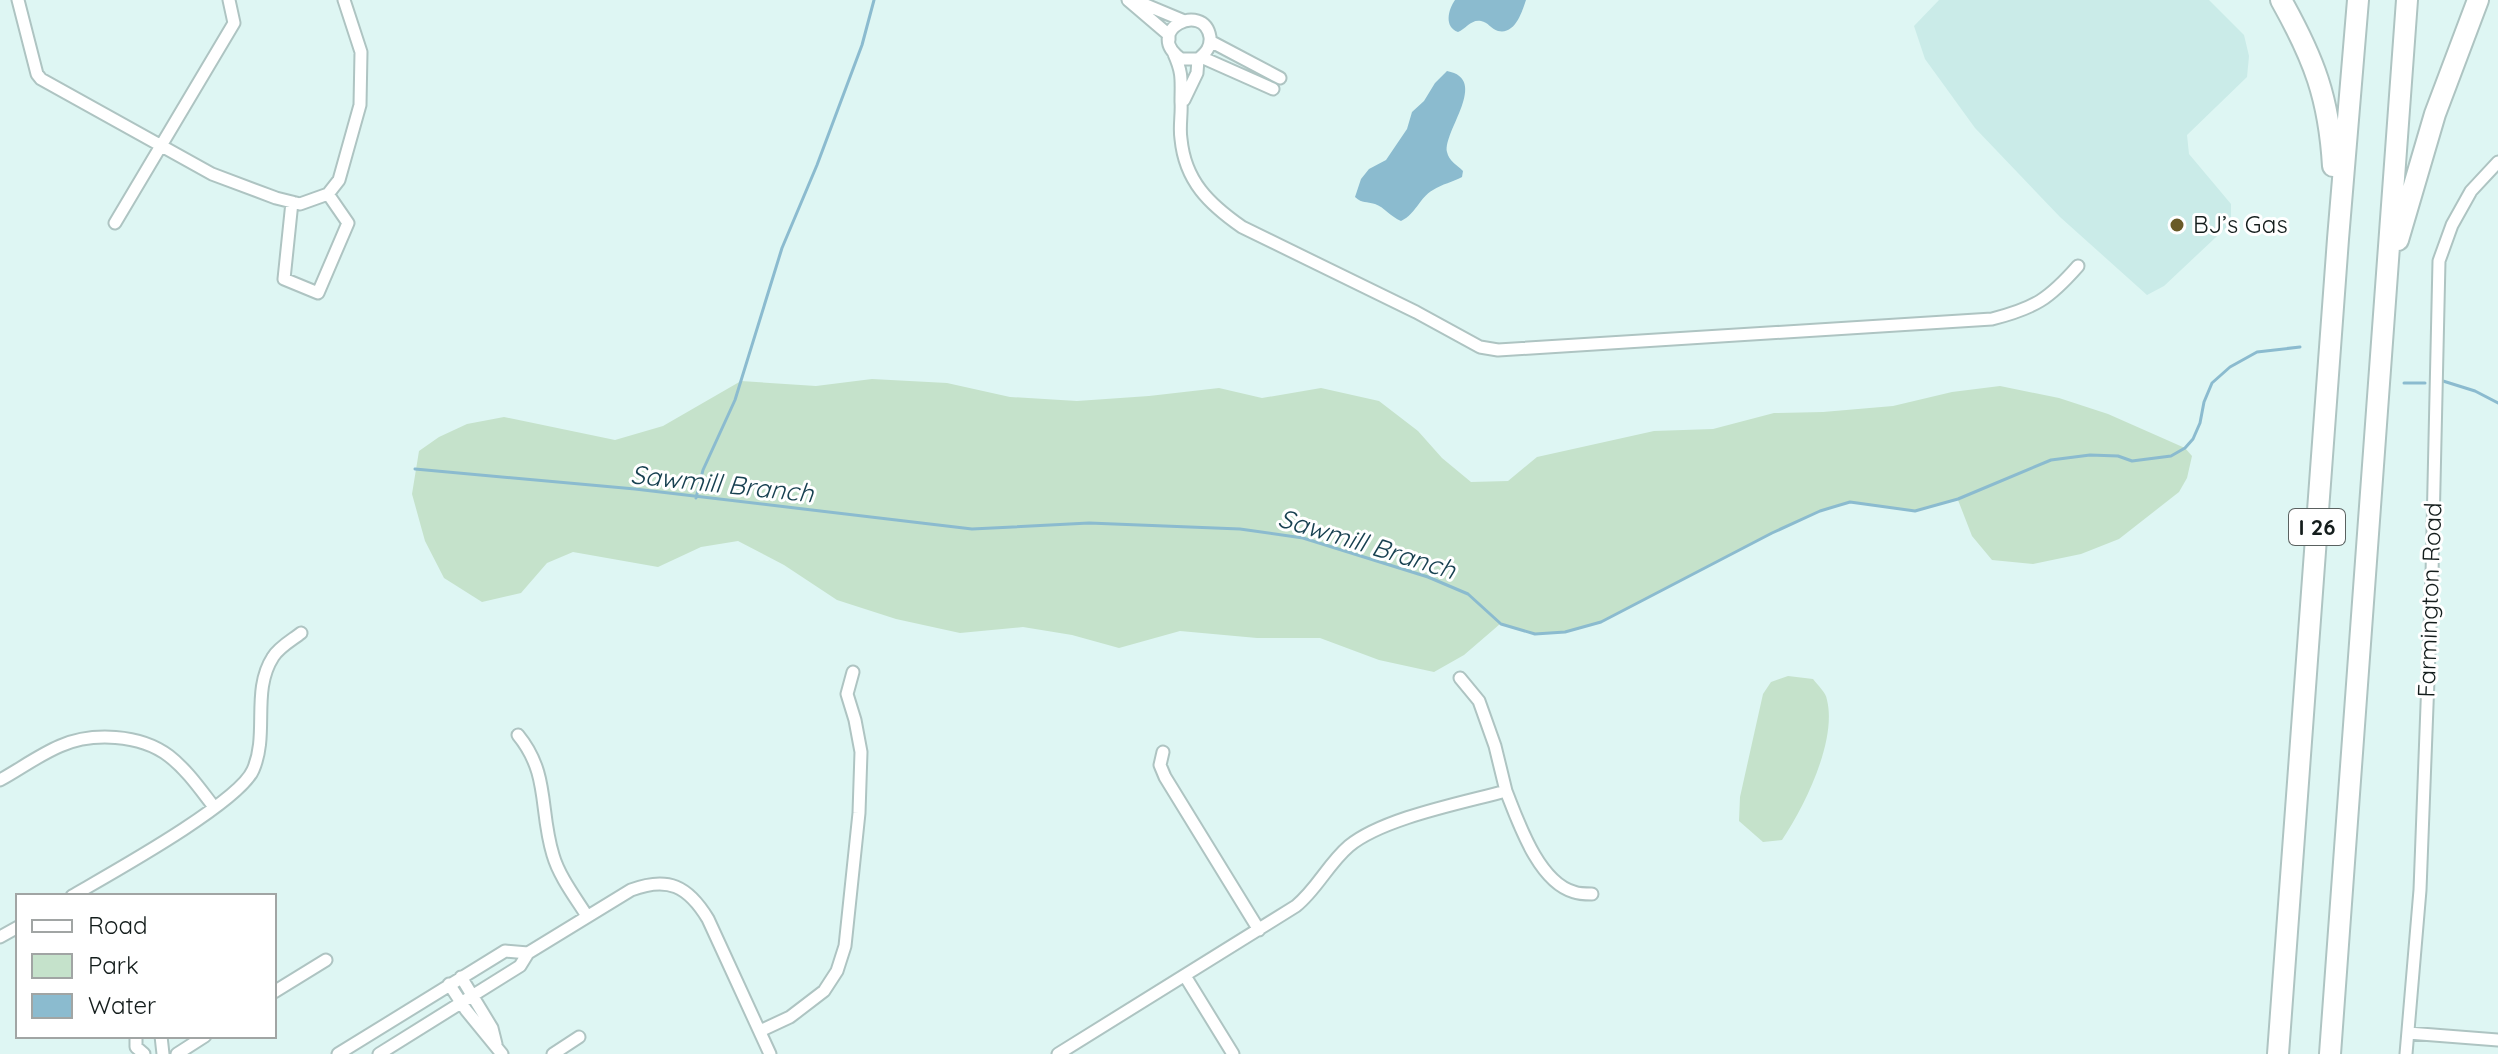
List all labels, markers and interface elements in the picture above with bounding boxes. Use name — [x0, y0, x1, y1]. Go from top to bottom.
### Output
place label: BJ’s Gas — [2193, 209, 2288, 239]
marker: BJ’s Gas — [2168, 216, 2186, 234]
water label: Sawmill Branch — [629, 457, 816, 510]
water label: Sawmill Branch — [1274, 501, 1461, 587]
street label: Farmington Road — [2411, 502, 2447, 698]
road number: I 26 — [2289, 509, 2345, 545]
legend — [16, 894, 276, 1038]
text: Road — [88, 910, 148, 940]
text: Park — [88, 950, 139, 980]
text: Water — [88, 990, 156, 1020]

